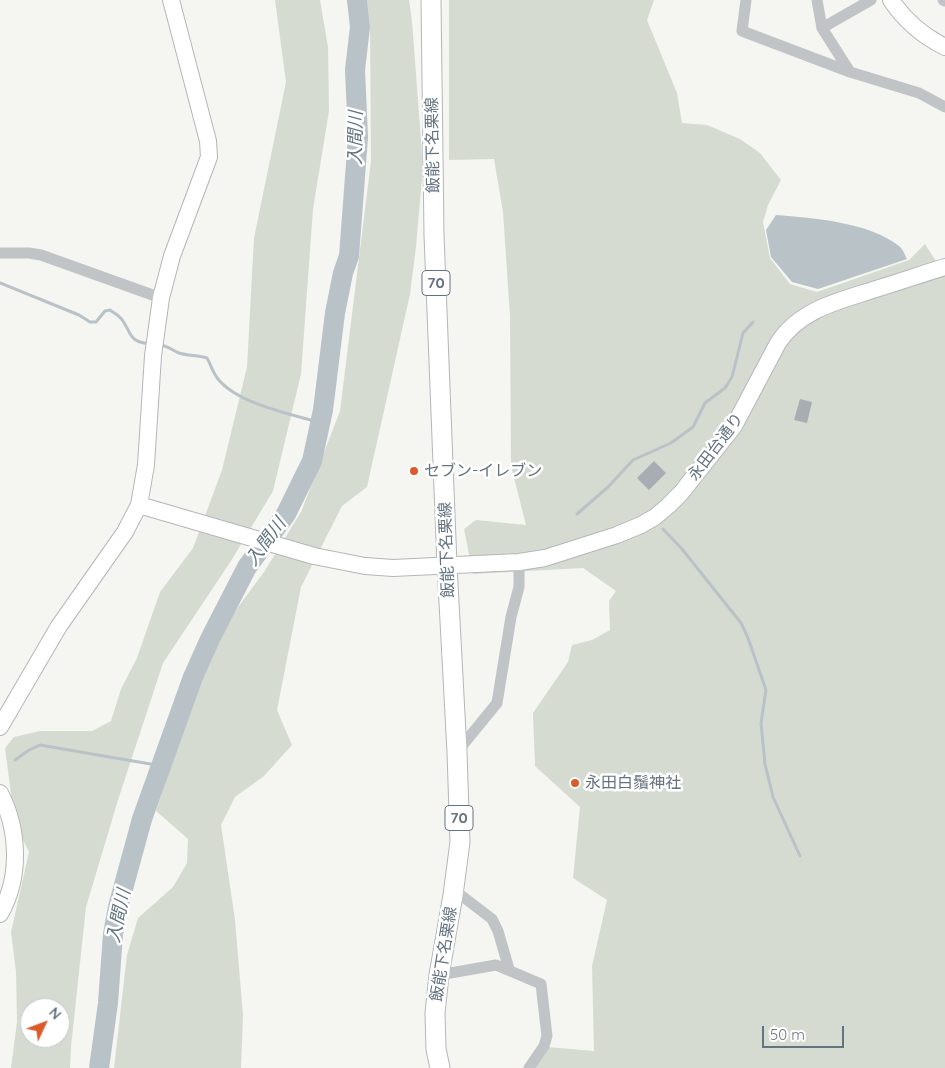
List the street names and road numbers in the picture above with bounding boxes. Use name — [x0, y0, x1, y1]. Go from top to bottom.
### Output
street label: 飯能下名栗線 — [423, 97, 443, 193]
road number: 70 — [422, 270, 450, 296]
street label: 永田台通り — [684, 409, 748, 485]
street label: 飯能下名栗線 — [436, 502, 458, 598]
road number: 70 — [445, 806, 473, 830]
street label: 飯能下名栗線 — [427, 905, 461, 1003]

